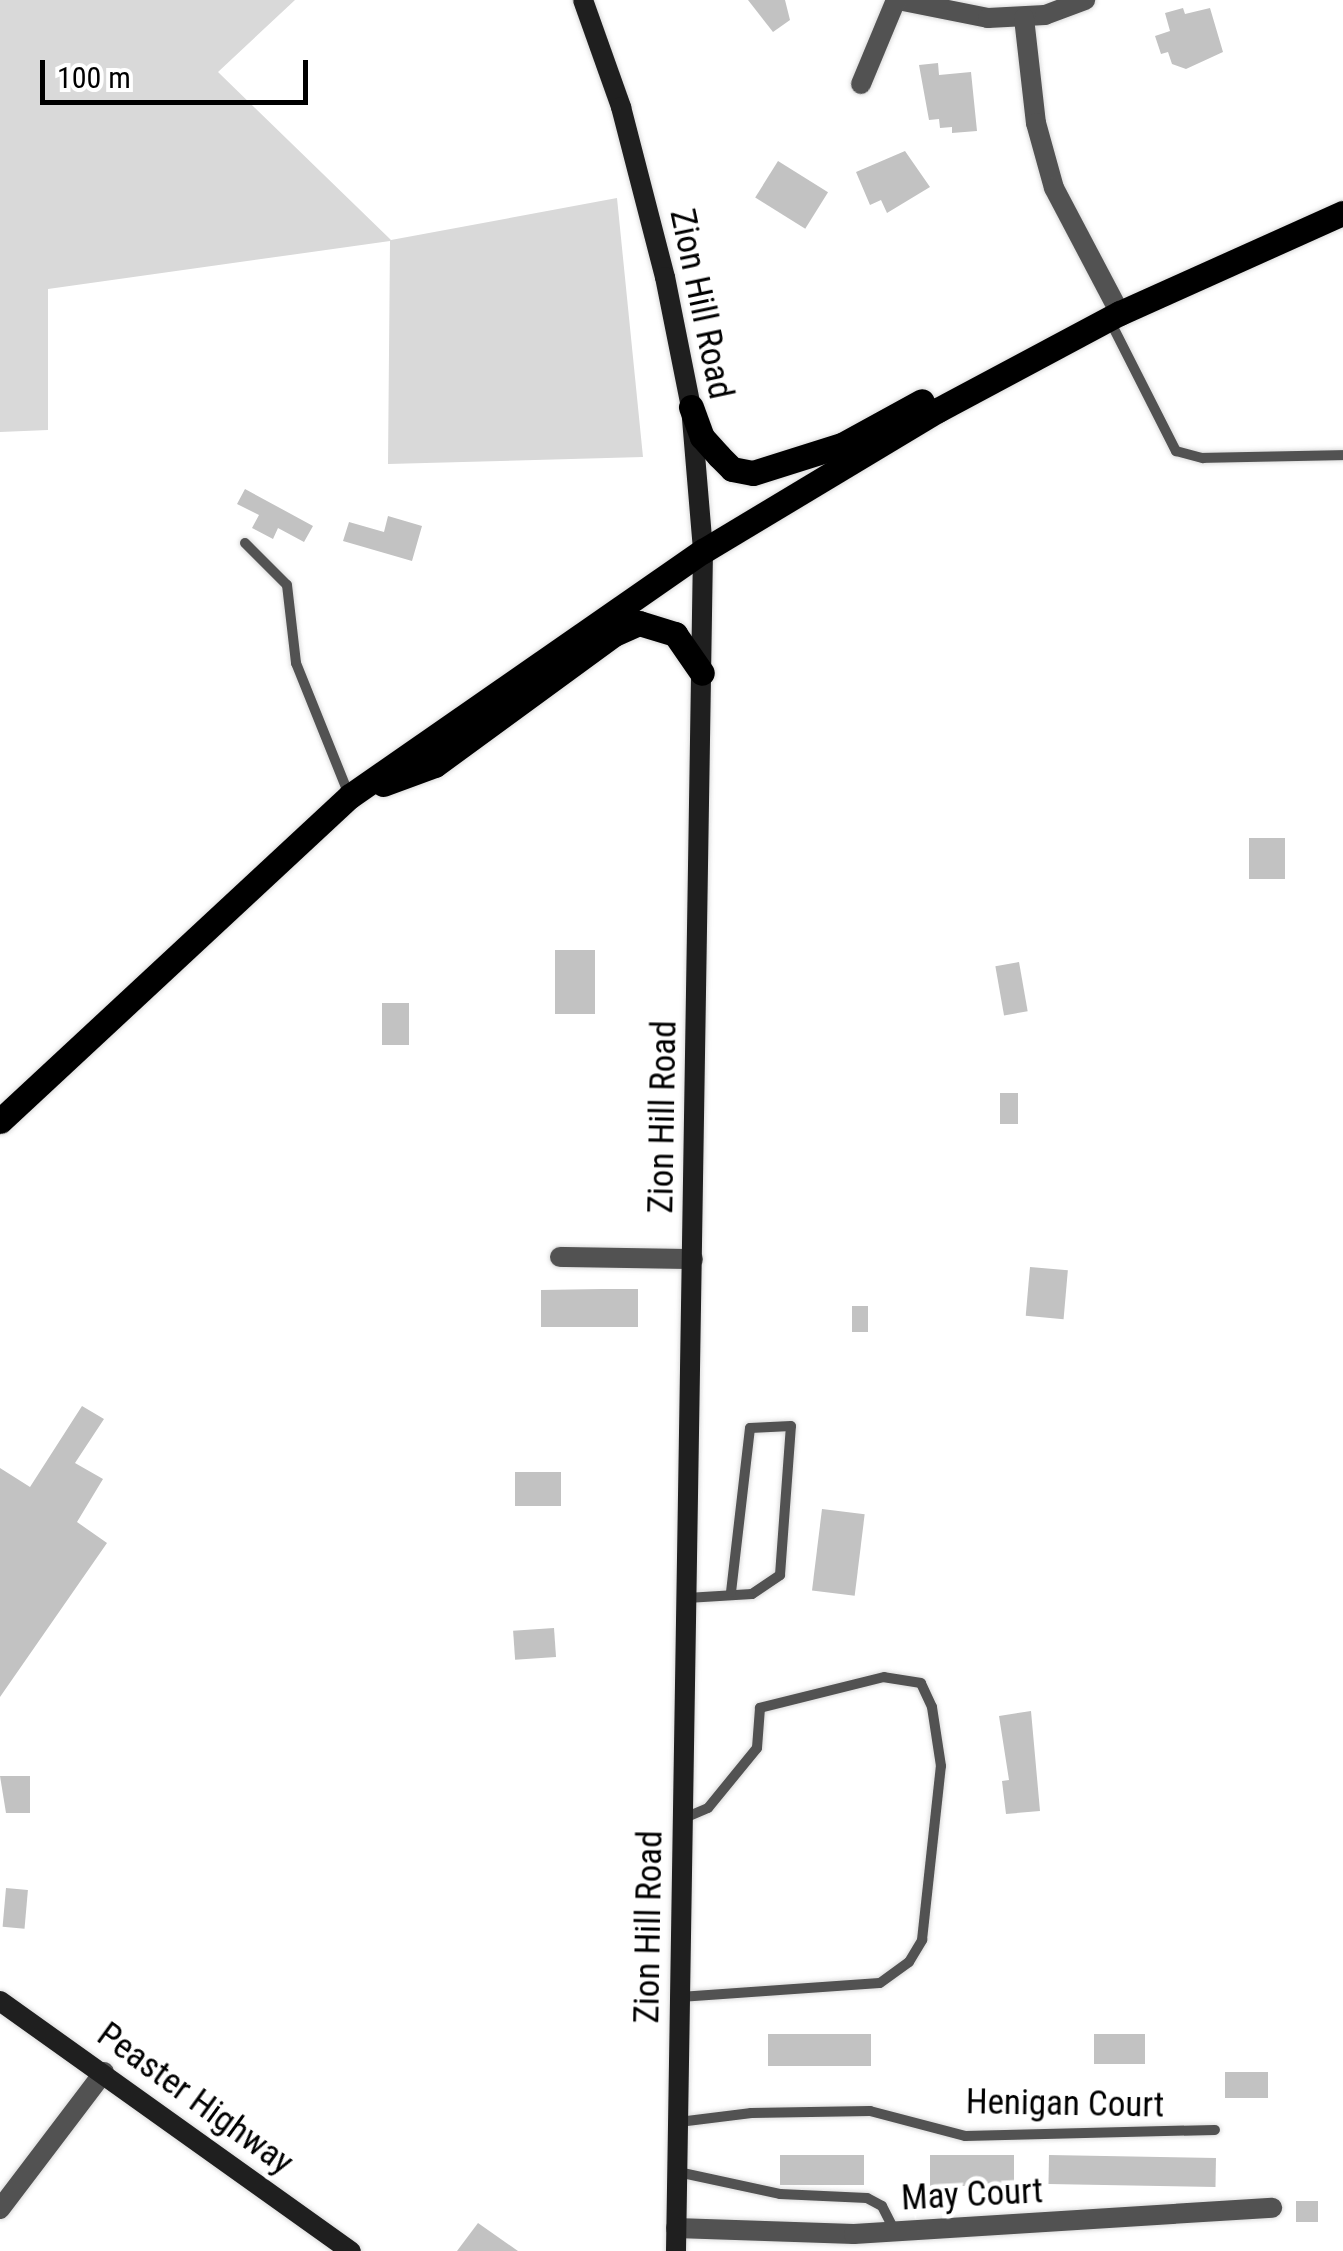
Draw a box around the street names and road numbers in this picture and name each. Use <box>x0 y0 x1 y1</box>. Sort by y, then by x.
street label: Zion Hill Road <box>660 205 742 403</box>
street label: Zion Hill Road <box>640 1020 686 1214</box>
street label: Zion Hill Road <box>626 1830 672 2024</box>
street label: Peaster Highway <box>89 2014 301 2184</box>
street label: Henigan Court <box>965 2081 1165 2127</box>
street label: May Court <box>900 2170 1044 2220</box>

